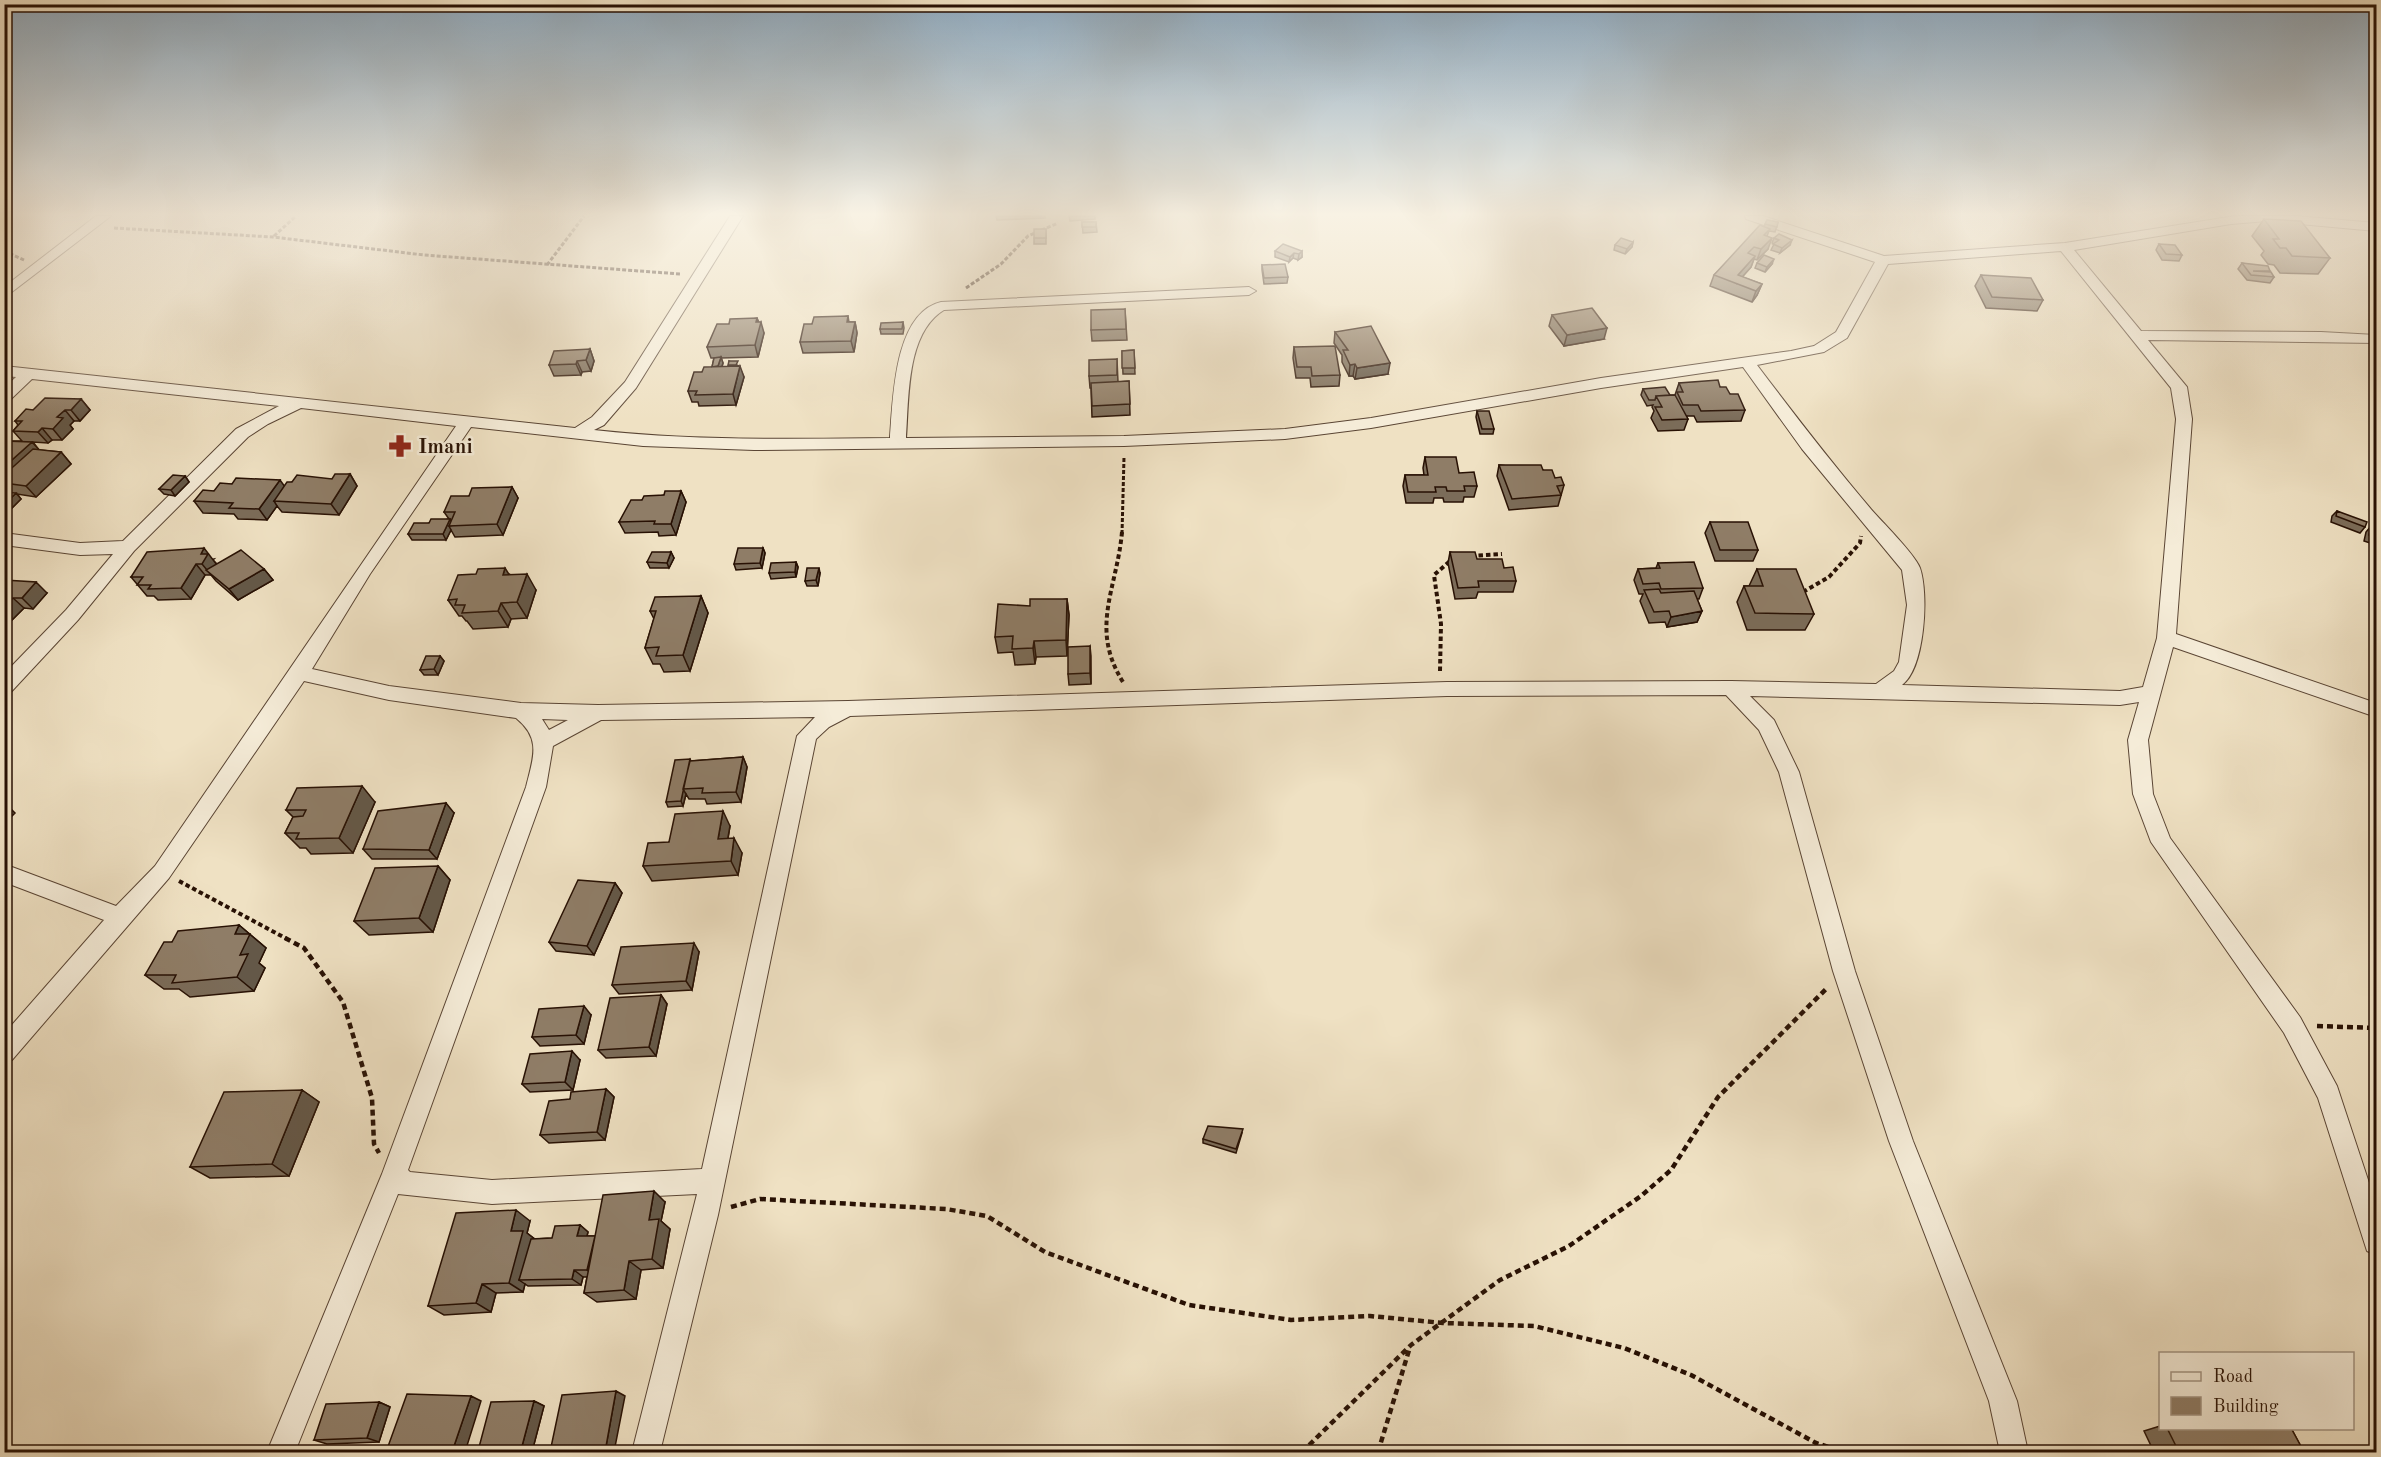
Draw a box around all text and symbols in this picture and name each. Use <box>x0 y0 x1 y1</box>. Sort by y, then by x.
pharmacy icon: Imani <box>387 433 413 459</box>
place label: Imani <box>418 437 473 458</box>
legend <box>2159 1352 2354 1430</box>
text: Road <box>2213 1368 2253 1386</box>
text: Building <box>2213 1398 2279 1416</box>

